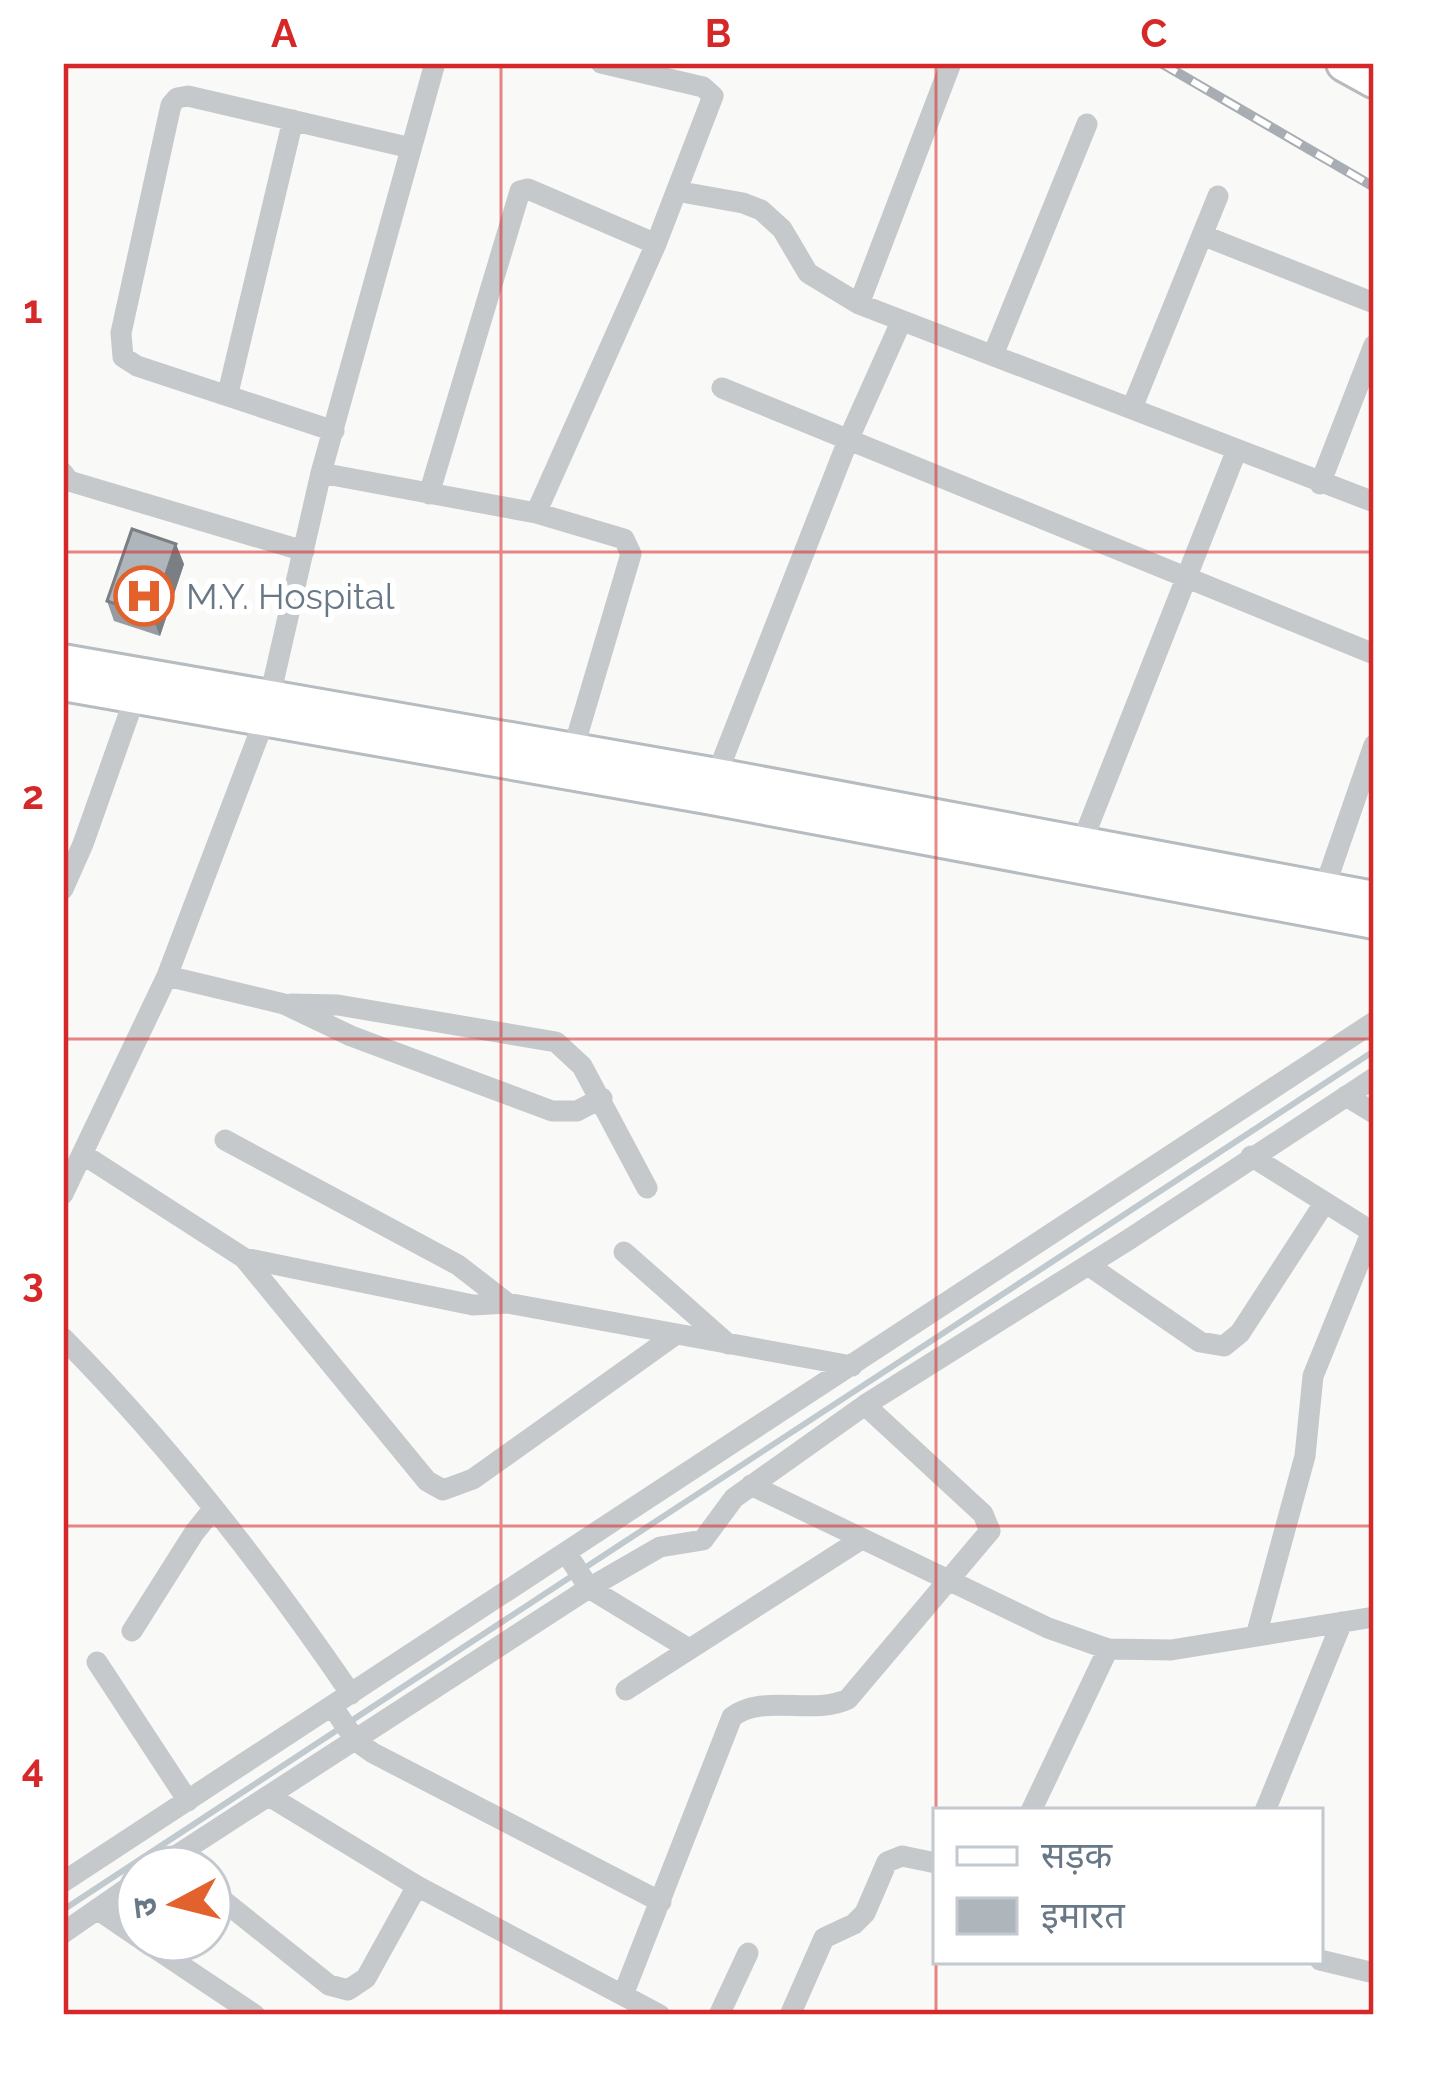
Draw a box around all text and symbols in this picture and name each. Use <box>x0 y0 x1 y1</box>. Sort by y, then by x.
text: A <box>271 10 298 56</box>
text: B <box>705 10 731 56</box>
text: C <box>1141 10 1168 56</box>
text: 1 <box>23 286 43 332</box>
hospital icon: M.Y. Hospital <box>113 565 175 627</box>
place label: M.Y. Hospital <box>186 575 395 617</box>
text: 2 <box>22 772 44 818</box>
text: 3 <box>22 1259 44 1305</box>
text: 4 <box>22 1745 44 1791</box>
legend <box>933 1808 1323 1964</box>
text: सड़क <box>1041 1834 1114 1876</box>
north arrow <box>114 1844 234 1964</box>
text: इमारत <box>1041 1894 1126 1936</box>
text: उ <box>124 1895 165 1920</box>

